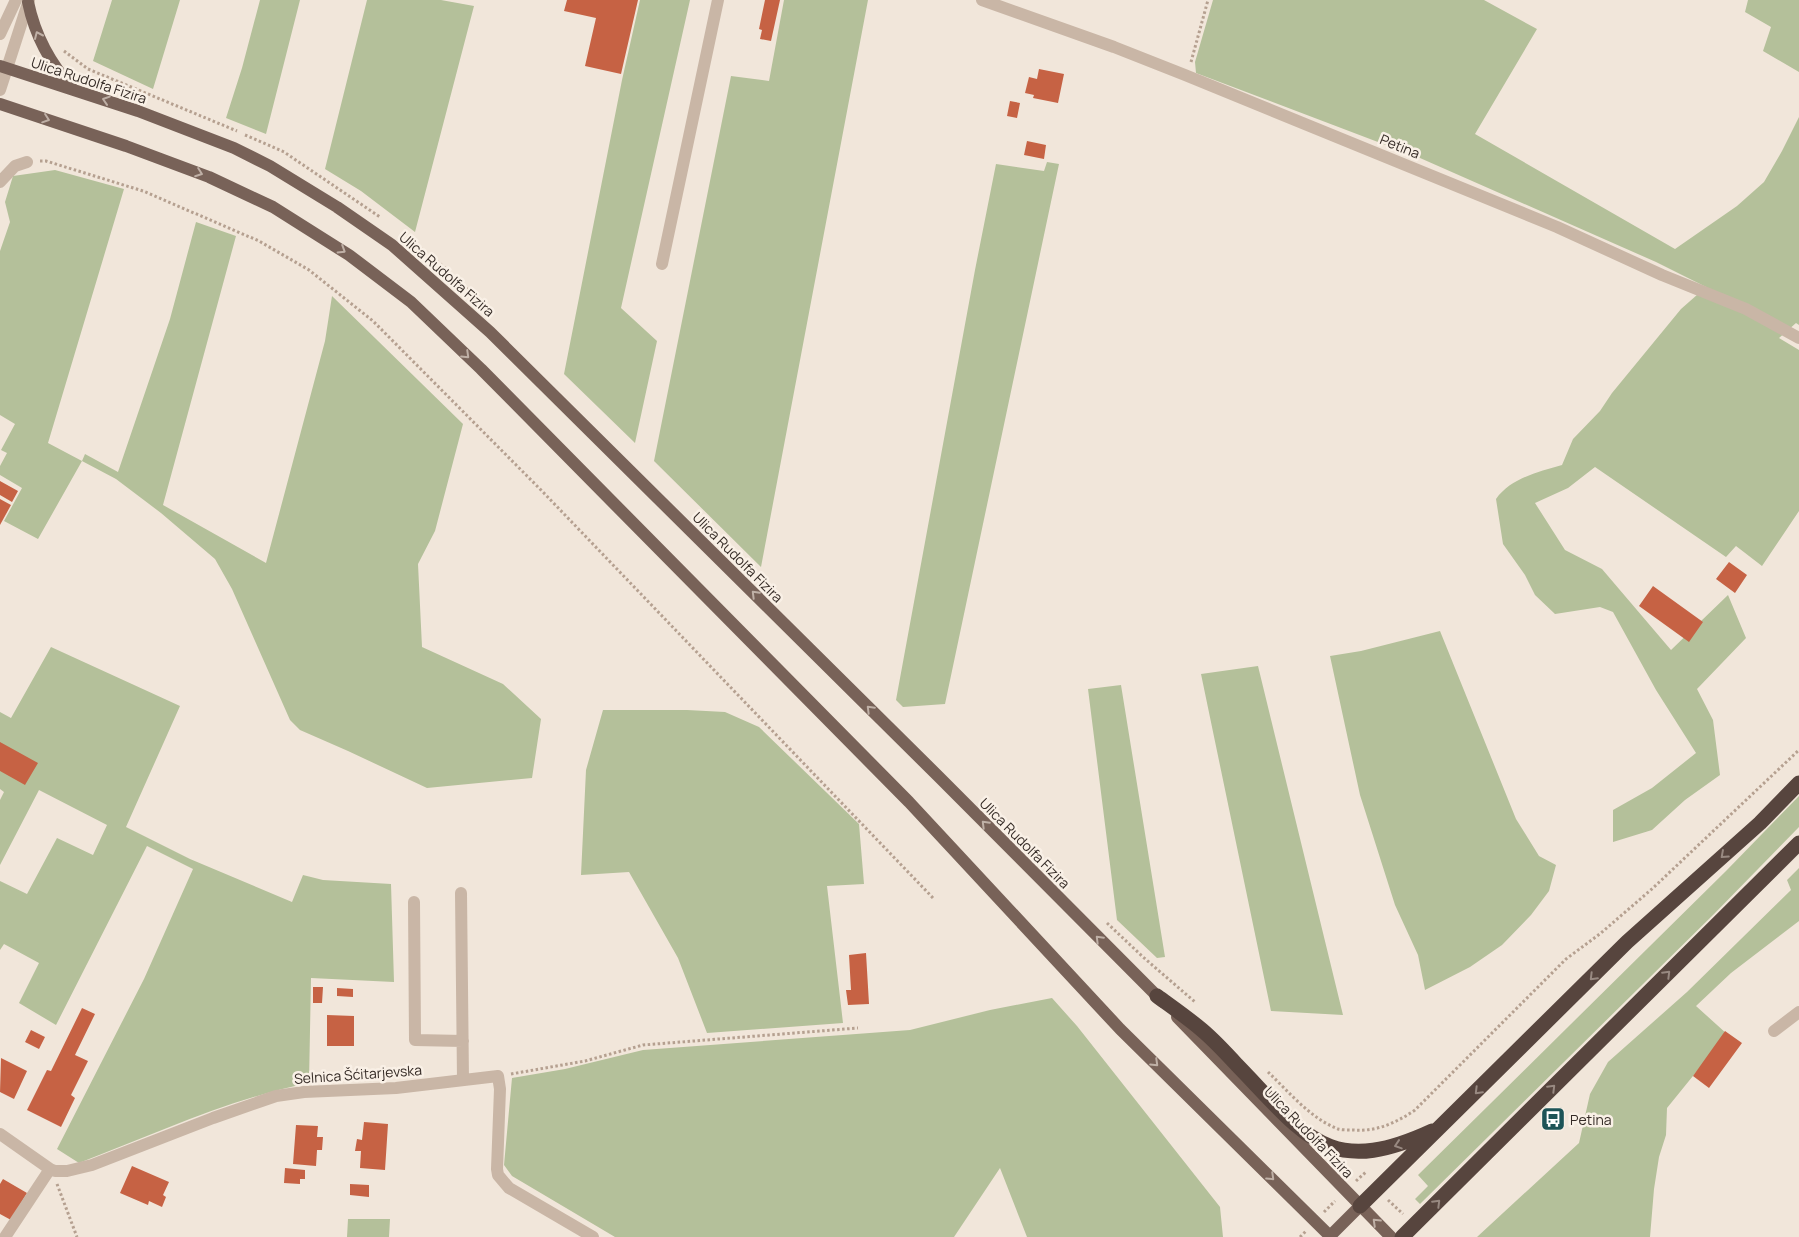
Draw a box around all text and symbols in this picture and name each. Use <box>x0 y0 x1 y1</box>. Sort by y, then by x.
one-way arrow <box>33 31 44 40</box>
street label: Ulica Rudolfa Fizira <box>29 52 149 108</box>
one-way arrow <box>102 96 110 106</box>
one-way arrow <box>42 113 50 123</box>
street label: Petina <box>1377 129 1423 163</box>
one-way arrow <box>195 167 203 177</box>
street label: Ulica Rudolfa Fizira <box>395 227 499 321</box>
one-way arrow <box>337 244 346 254</box>
one-way arrow <box>460 349 469 358</box>
street label: Ulica Rudolfa Fizira <box>689 508 787 606</box>
one-way arrow <box>752 591 761 600</box>
one-way arrow <box>867 706 876 715</box>
street label: Ulica Rudolfa Fizira <box>976 794 1074 892</box>
one-way arrow <box>982 820 991 829</box>
one-way arrow <box>1720 850 1729 859</box>
one-way arrow <box>1096 936 1105 945</box>
one-way arrow <box>1662 970 1671 979</box>
one-way arrow <box>1590 971 1599 980</box>
one-way arrow <box>1149 1058 1158 1067</box>
street label: Selnica Šćitarjevska <box>293 1060 423 1088</box>
street label: Ulica Rudolfa Fizira <box>1260 1082 1358 1182</box>
one-way arrow <box>1474 1085 1483 1094</box>
one-way arrow <box>1546 1085 1555 1094</box>
bus stop icon: Petina <box>1540 1106 1566 1132</box>
place label: Petina <box>1570 1110 1612 1129</box>
one-way arrow <box>1394 1139 1403 1149</box>
one-way arrow <box>1265 1171 1274 1180</box>
one-way arrow <box>1431 1200 1440 1209</box>
one-way arrow <box>1372 1219 1381 1228</box>

